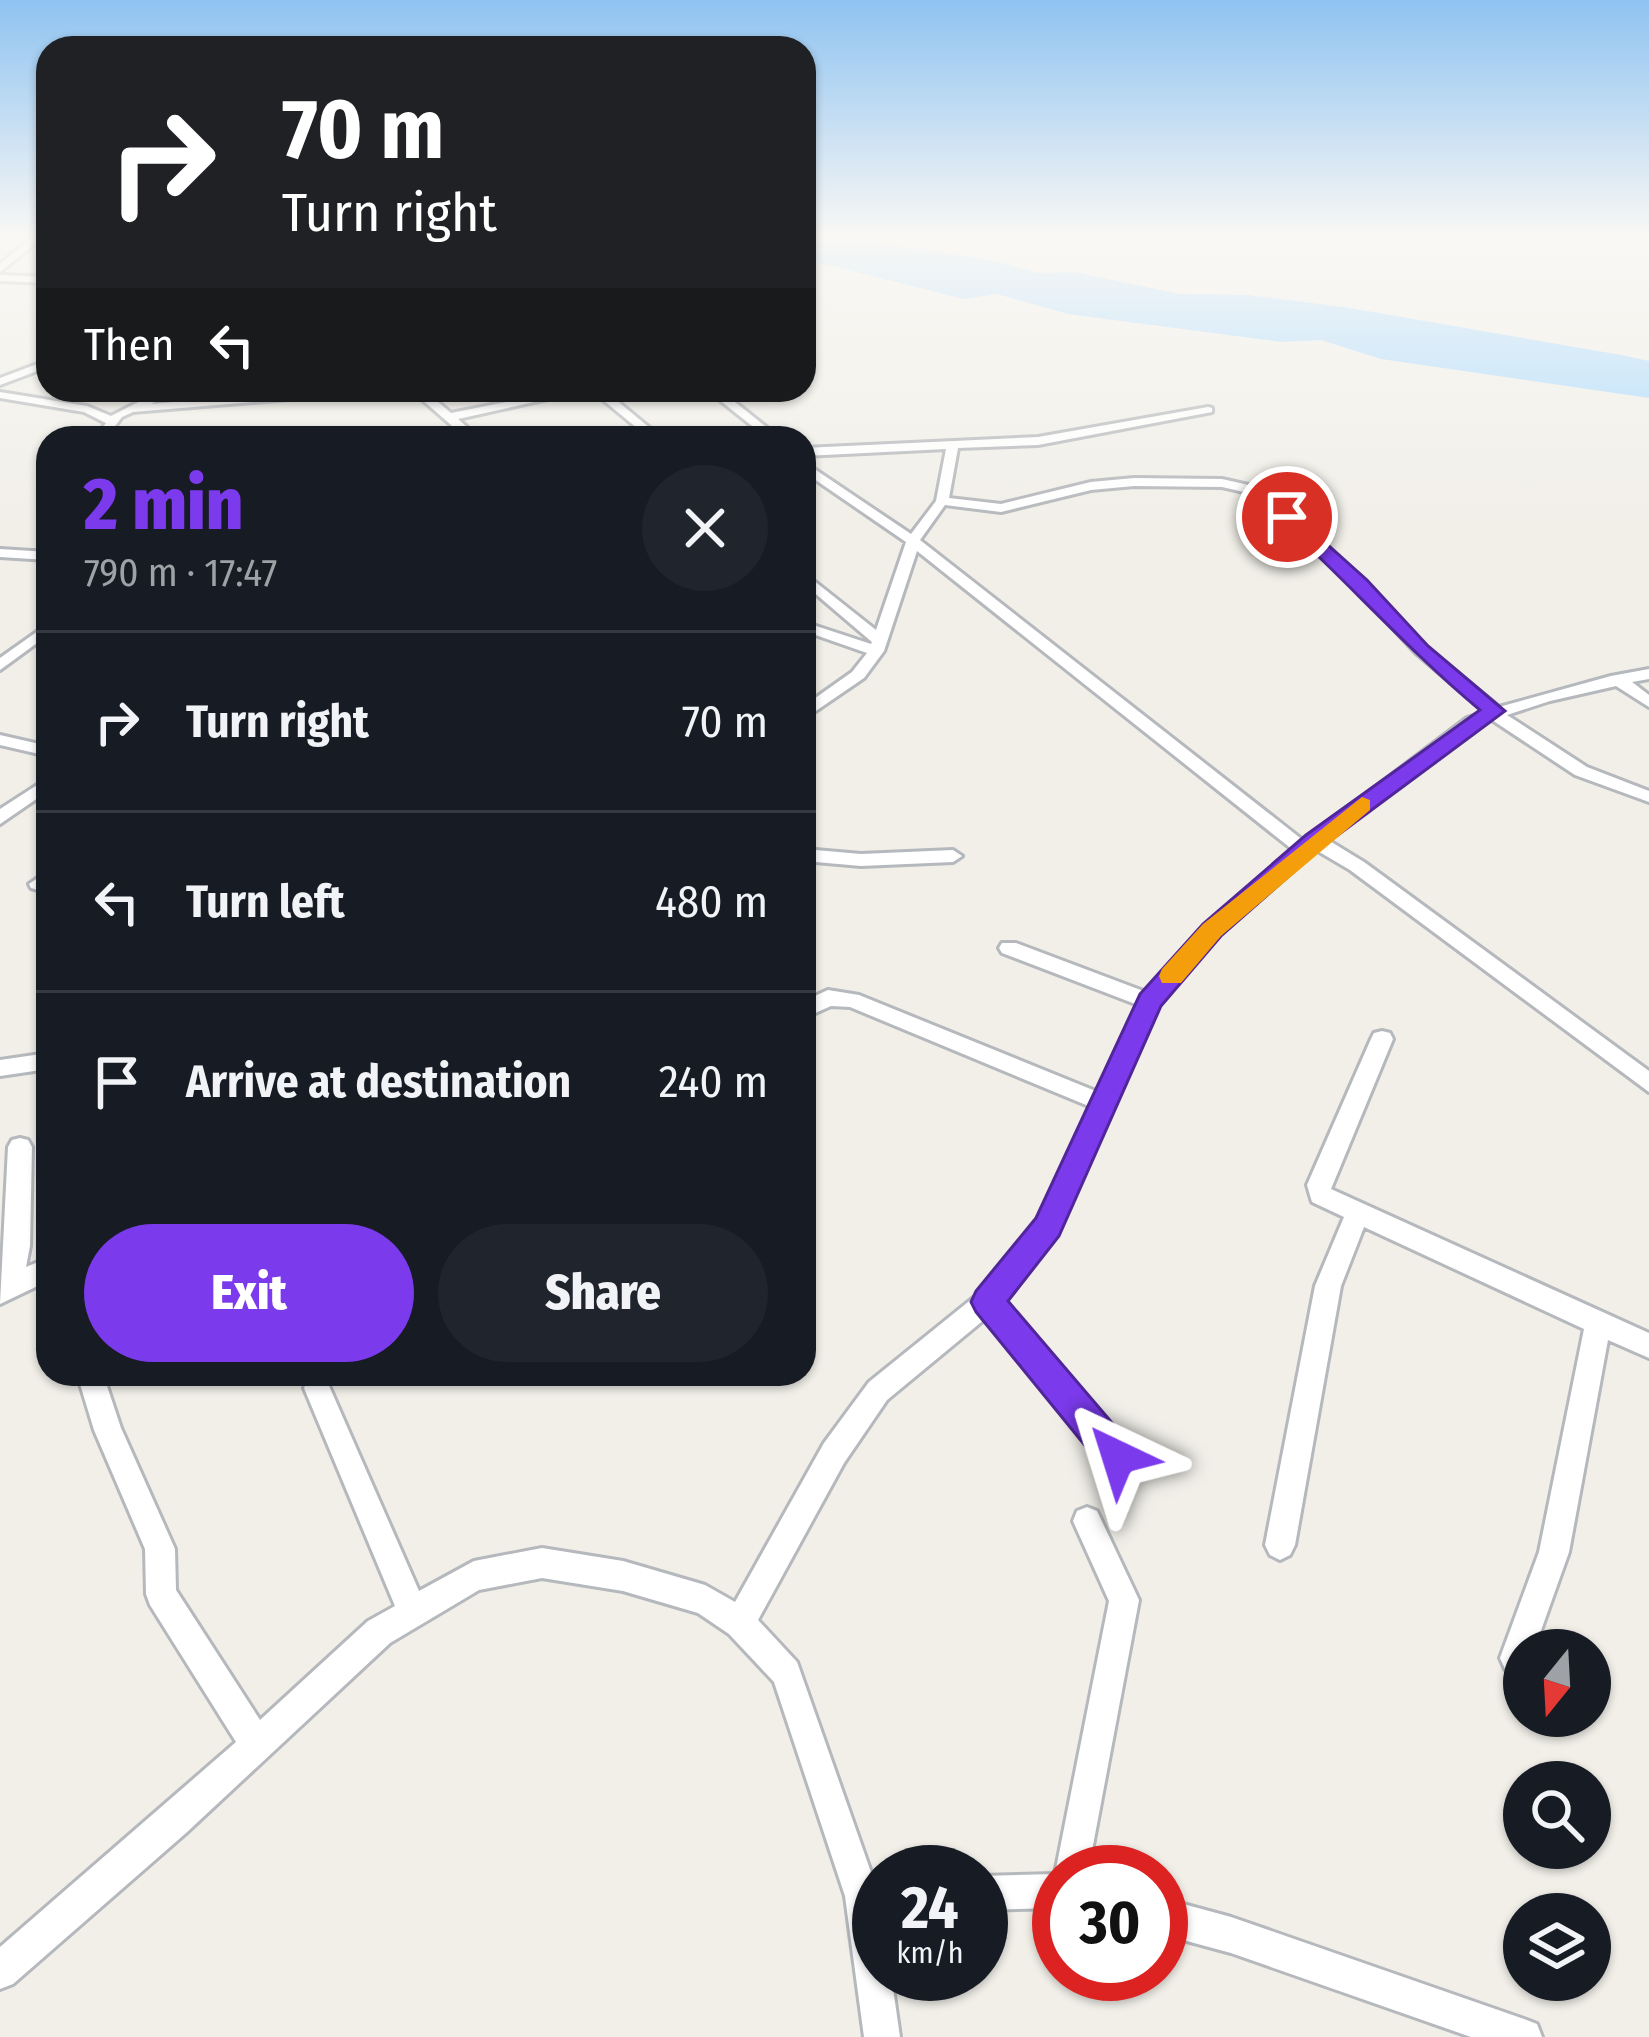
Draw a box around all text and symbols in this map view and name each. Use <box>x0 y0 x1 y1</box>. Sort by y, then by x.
text: 70 m <box>282 79 444 180</box>
icon: right <box>84 84 240 240</box>
text: Turn right <box>282 181 497 245</box>
icon: left <box>199 312 265 378</box>
text: Then <box>84 318 175 372</box>
text: 2 min <box>84 462 243 548</box>
button: close <box>642 465 768 591</box>
pin <box>1236 466 1338 568</box>
icon: arrive <box>1254 484 1320 550</box>
text: 790 m · 17:47 <box>84 550 277 596</box>
icon: right <box>84 689 150 755</box>
text: Turn right <box>186 695 369 749</box>
text: 70 m <box>682 695 768 749</box>
icon: left <box>84 869 150 935</box>
text: Turn left <box>186 875 345 929</box>
text: 480 m <box>655 875 768 929</box>
icon: arrive <box>84 1049 150 1115</box>
text: Arrive at destination <box>186 1055 571 1109</box>
text: 240 m <box>659 1055 768 1109</box>
button: Exit <box>84 1224 414 1362</box>
button: Share <box>438 1224 768 1362</box>
position arrow <box>1055 1394 1181 1520</box>
north arrow <box>1503 1629 1611 1737</box>
map controls <box>1503 1629 1611 2001</box>
button: search <box>1503 1761 1611 1869</box>
speed limit sign: 30 <box>1032 1845 1188 2001</box>
text: 24 <box>901 1872 959 1944</box>
button: layers <box>1503 1893 1611 2001</box>
text: km/h <box>897 1935 963 1971</box>

